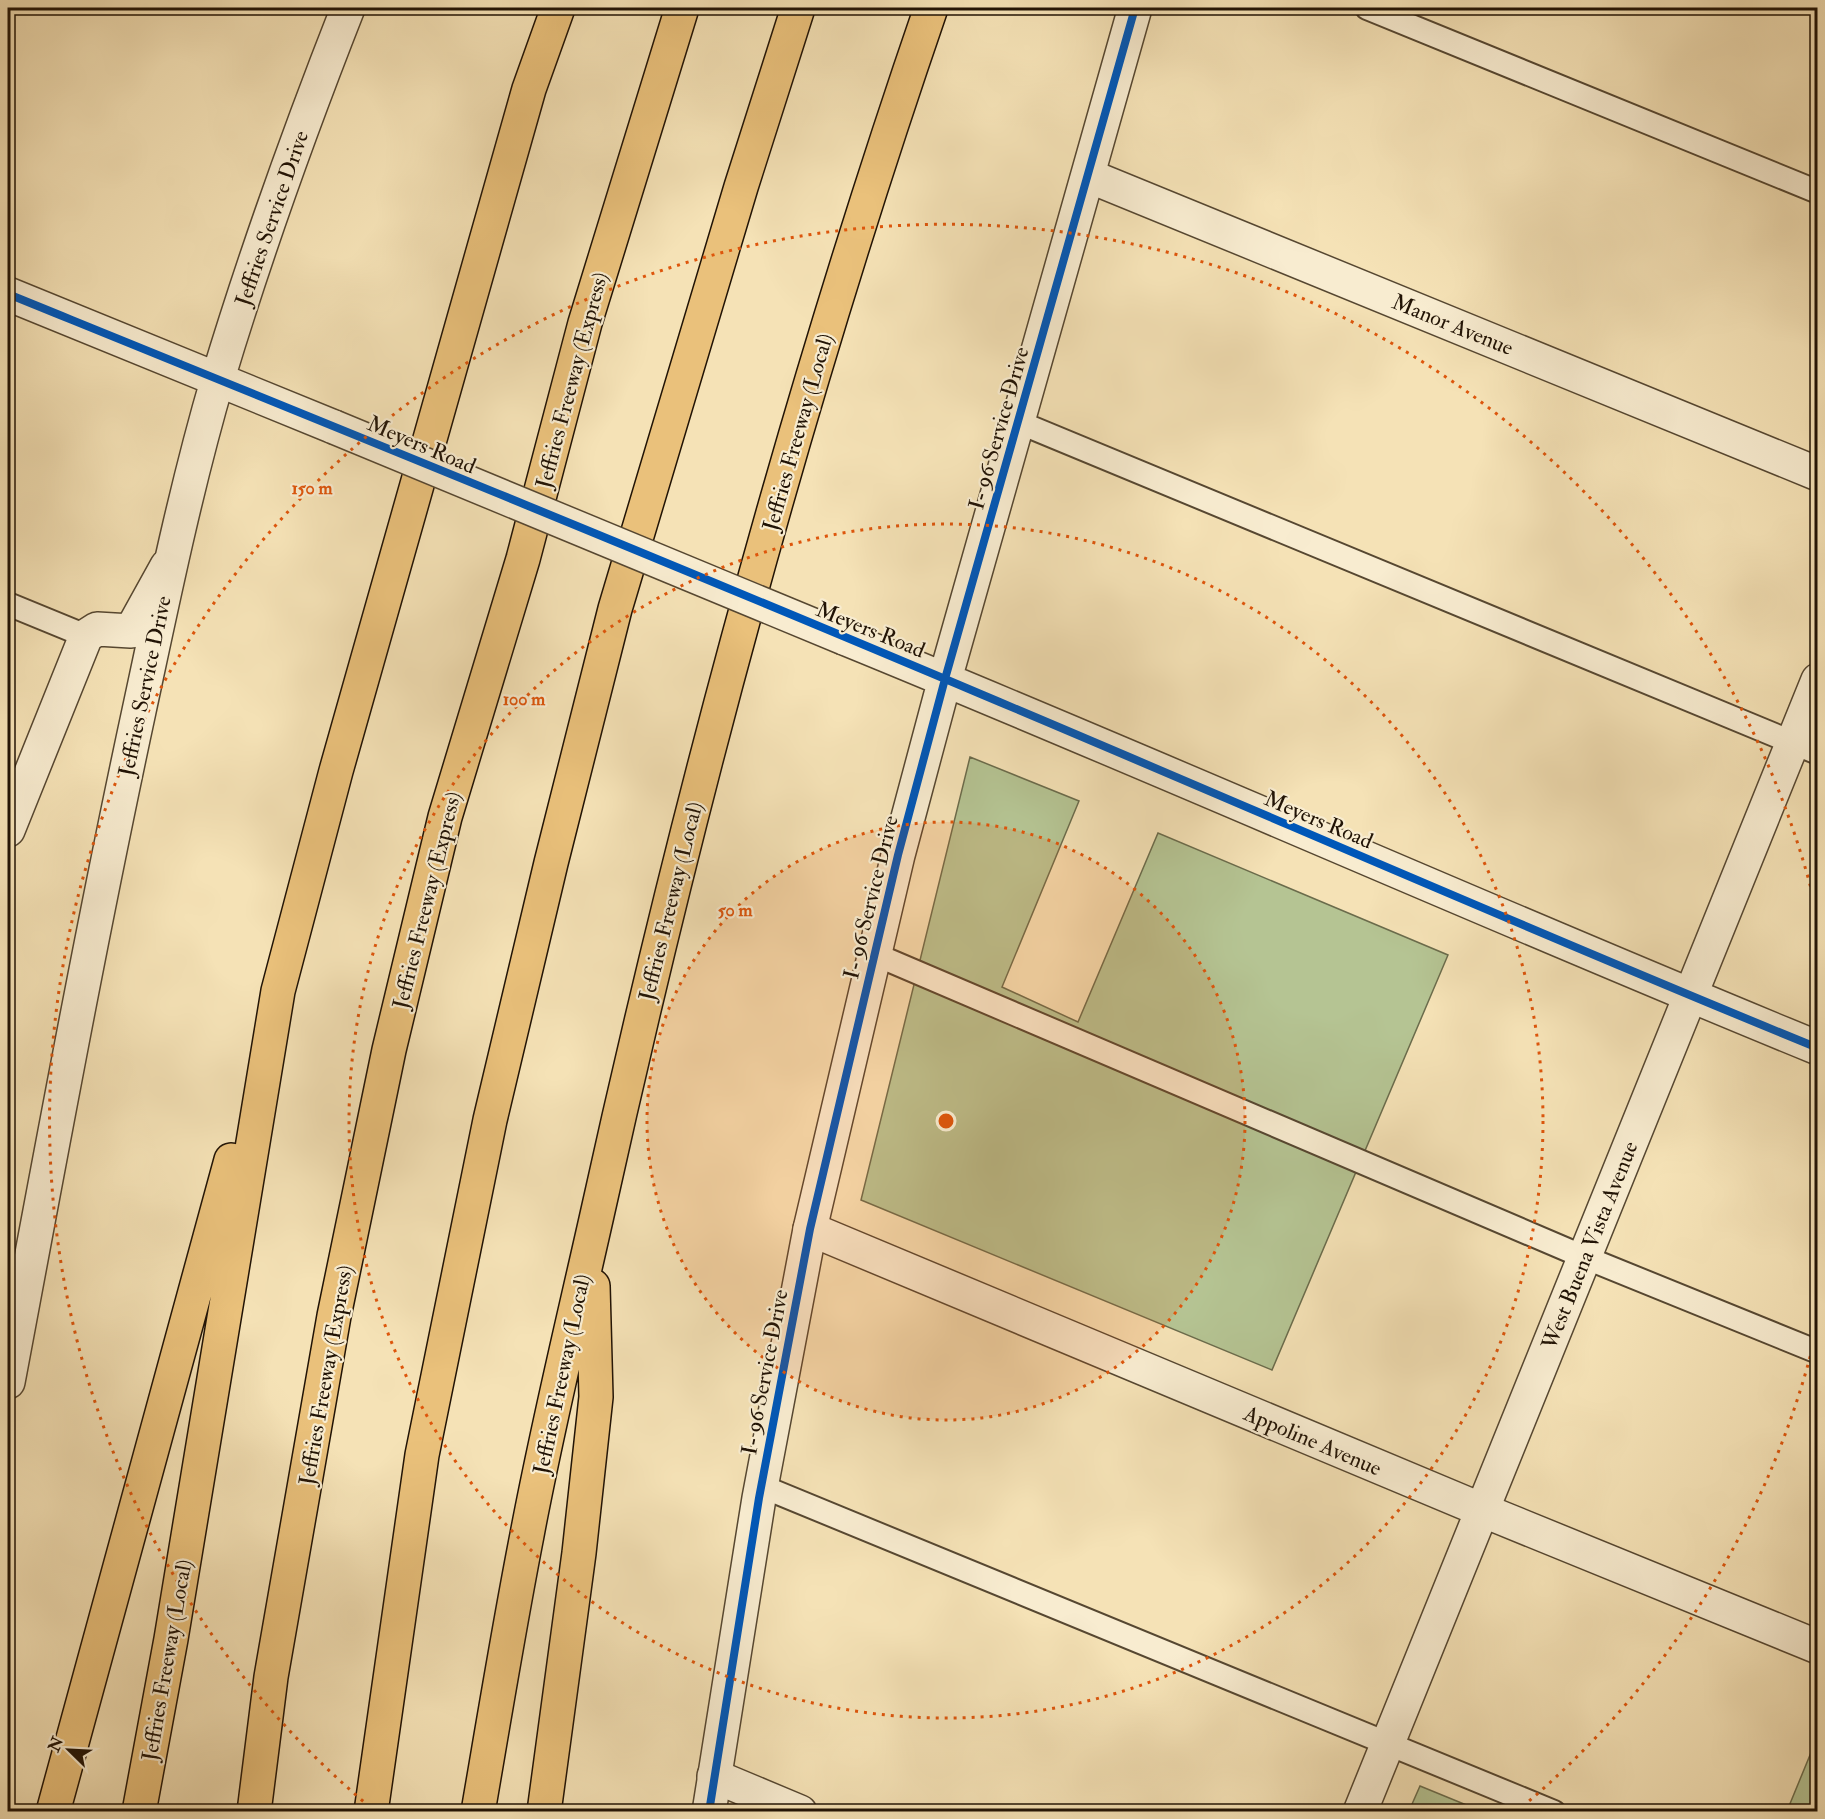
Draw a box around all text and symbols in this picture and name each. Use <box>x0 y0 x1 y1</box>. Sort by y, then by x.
street label: Jeffries Service Drive <box>228 127 315 311</box>
street label: Jeffries Freeway (Express) <box>529 269 615 493</box>
street label: Manor Avenue <box>1388 288 1517 362</box>
street label: Jeffries Freeway (Local) <box>756 330 840 535</box>
street label: I- 96 Service Drive <box>962 344 1036 513</box>
street label: Meyers Road <box>363 410 480 480</box>
text: 150 m <box>291 477 334 500</box>
street label: Jeffries Service Drive <box>112 593 178 780</box>
street label: Meyers Road <box>812 595 929 665</box>
text: 100 m <box>503 688 546 711</box>
street label: Meyers Road <box>1260 785 1377 855</box>
street label: Jeffries Freeway (Express) <box>386 789 469 1013</box>
street label: Jeffries Freeway (Local) <box>632 799 709 1005</box>
street label: I- 96 Service Drive <box>837 812 905 982</box>
text: 50 m <box>718 899 753 922</box>
centre of rings <box>936 1111 956 1131</box>
street label: West Buena Vista Avenue <box>1535 1137 1645 1355</box>
street label: Jeffries Freeway (Express) <box>293 1263 360 1489</box>
street label: Jeffries Freeway (Local) <box>527 1271 597 1478</box>
street label: I- 96 Service Drive <box>735 1287 795 1457</box>
street label: Appoline Avenue <box>1238 1399 1386 1483</box>
street label: Jeffries Freeway (Local) <box>135 1557 198 1764</box>
north arrow <box>39 1720 99 1780</box>
text: N <box>44 1733 69 1756</box>

